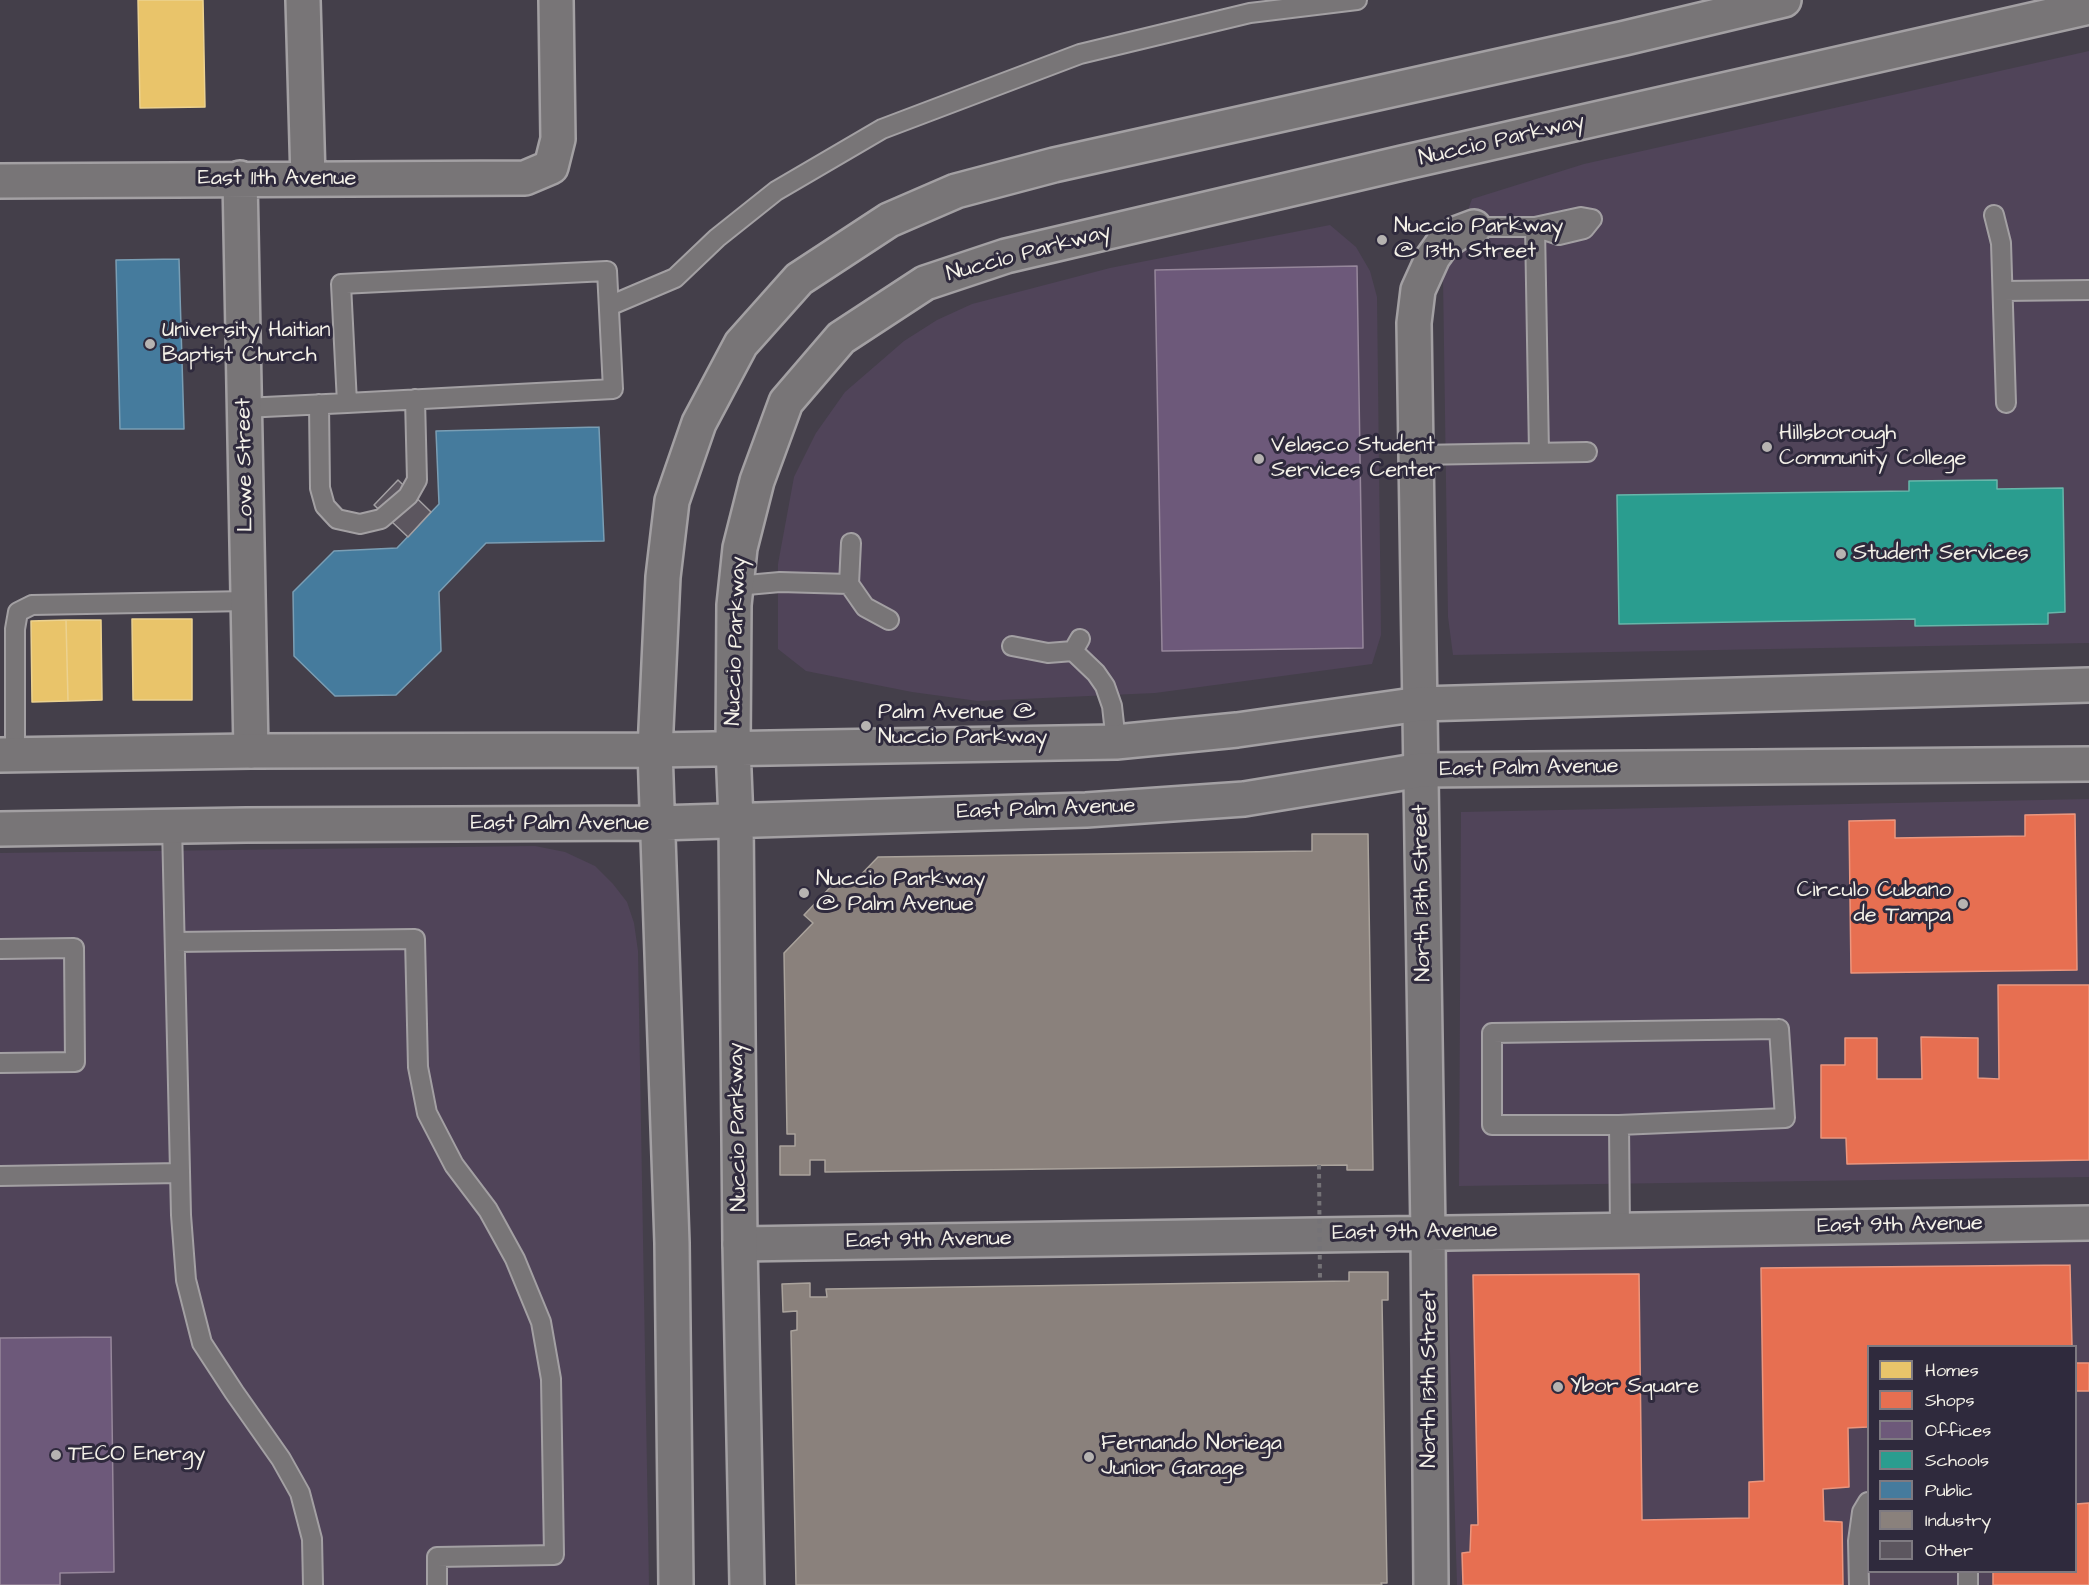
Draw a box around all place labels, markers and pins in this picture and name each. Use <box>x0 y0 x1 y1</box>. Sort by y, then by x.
place label: Nuccio Parkway @ 13th Street <box>1394 214 1563 266</box>
marker: Nuccio Parkway @ 13th Street <box>1375 233 1389 247</box>
place label: University Haitian Baptist Church <box>162 318 331 370</box>
marker: University Haitian Baptist Church <box>143 337 157 351</box>
place label: Hillsborough Community College <box>1779 421 1966 472</box>
place label: Velasco Student Services Center <box>1271 433 1441 484</box>
marker: Hillsborough Community College <box>1760 440 1774 454</box>
marker: Velasco Student Services Center <box>1252 452 1266 466</box>
place label: Student Services <box>1853 541 2029 567</box>
marker: Student Services <box>1834 547 1848 561</box>
place label: Palm Avenue @ Nuccio Parkway <box>878 700 1047 752</box>
marker: Palm Avenue @ Nuccio Parkway <box>859 719 873 733</box>
place label: Nuccio Parkway @ Palm Avenue <box>816 867 985 918</box>
place label: Circulo Cubano de Tampa <box>1797 878 1951 930</box>
marker: Nuccio Parkway @ Palm Avenue <box>797 886 811 900</box>
marker: Circulo Cubano de Tampa <box>1956 897 1970 911</box>
place label: Ybor Square <box>1570 1374 1699 1400</box>
marker: Ybor Square <box>1551 1380 1565 1394</box>
place label: Fernando Noriega Junior Garage <box>1101 1431 1282 1482</box>
place label: TECO Energy <box>68 1442 205 1468</box>
marker: TECO Energy <box>49 1448 63 1462</box>
marker: Fernando Noriega Junior Garage <box>1082 1450 1096 1464</box>

